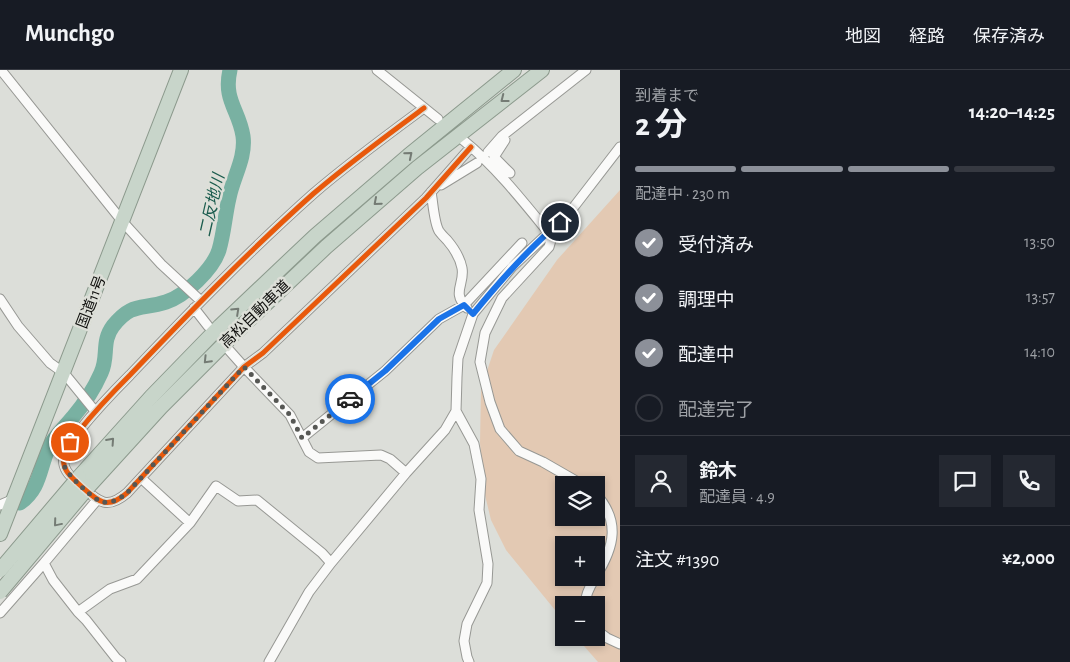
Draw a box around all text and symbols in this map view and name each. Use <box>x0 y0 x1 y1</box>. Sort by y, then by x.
text: Munchgo <box>25 22 115 46</box>
text: 地図 <box>845 28 881 46</box>
text: 経路 <box>909 28 945 46</box>
text: 保存済み <box>973 28 1045 46</box>
text: 到着まで <box>635 88 699 104</box>
one-way arrow <box>500 94 509 103</box>
text: 14:20–14:25 <box>969 103 1055 122</box>
text: 2 分 <box>635 109 687 141</box>
one-way arrow <box>403 152 412 161</box>
water label: 二反地川 <box>196 170 227 238</box>
text: 配達中 · 230 m <box>635 186 730 202</box>
one-way arrow <box>374 196 383 205</box>
pin <box>539 201 581 243</box>
icon: home <box>546 208 574 236</box>
icon: check <box>635 229 663 257</box>
text: 13:50 <box>1024 234 1055 250</box>
text: 受付済み <box>678 236 754 255</box>
street label: 国道11号 <box>74 273 108 331</box>
street label: 高松自動車道 <box>217 277 293 351</box>
icon: check <box>635 284 663 312</box>
text: 13:57 <box>1026 289 1055 305</box>
text: 調理中 <box>678 291 735 310</box>
one-way arrow <box>231 308 240 317</box>
icon: check <box>635 339 663 367</box>
text: 14:10 <box>1024 344 1055 360</box>
text: 配達中 <box>678 346 735 365</box>
one-way arrow <box>204 354 213 363</box>
courier <box>325 374 375 424</box>
icon: car <box>336 385 364 413</box>
text: 配達完了 <box>678 401 754 420</box>
pin <box>49 421 91 463</box>
icon: bag <box>56 428 84 456</box>
one-way arrow <box>105 437 114 446</box>
button: person <box>635 455 687 507</box>
button: chat <box>939 455 991 507</box>
button: phone <box>1003 455 1055 507</box>
text: 鈴木 <box>699 462 737 481</box>
map controls <box>555 476 605 646</box>
button: layers <box>555 476 605 526</box>
text: 配達員 · 4.9 <box>699 489 775 505</box>
one-way arrow <box>54 518 63 527</box>
button: + <box>555 536 605 586</box>
text: ¥2,000 <box>1002 549 1055 568</box>
text: 注文 #1390 <box>635 551 719 570</box>
button: − <box>555 596 605 646</box>

